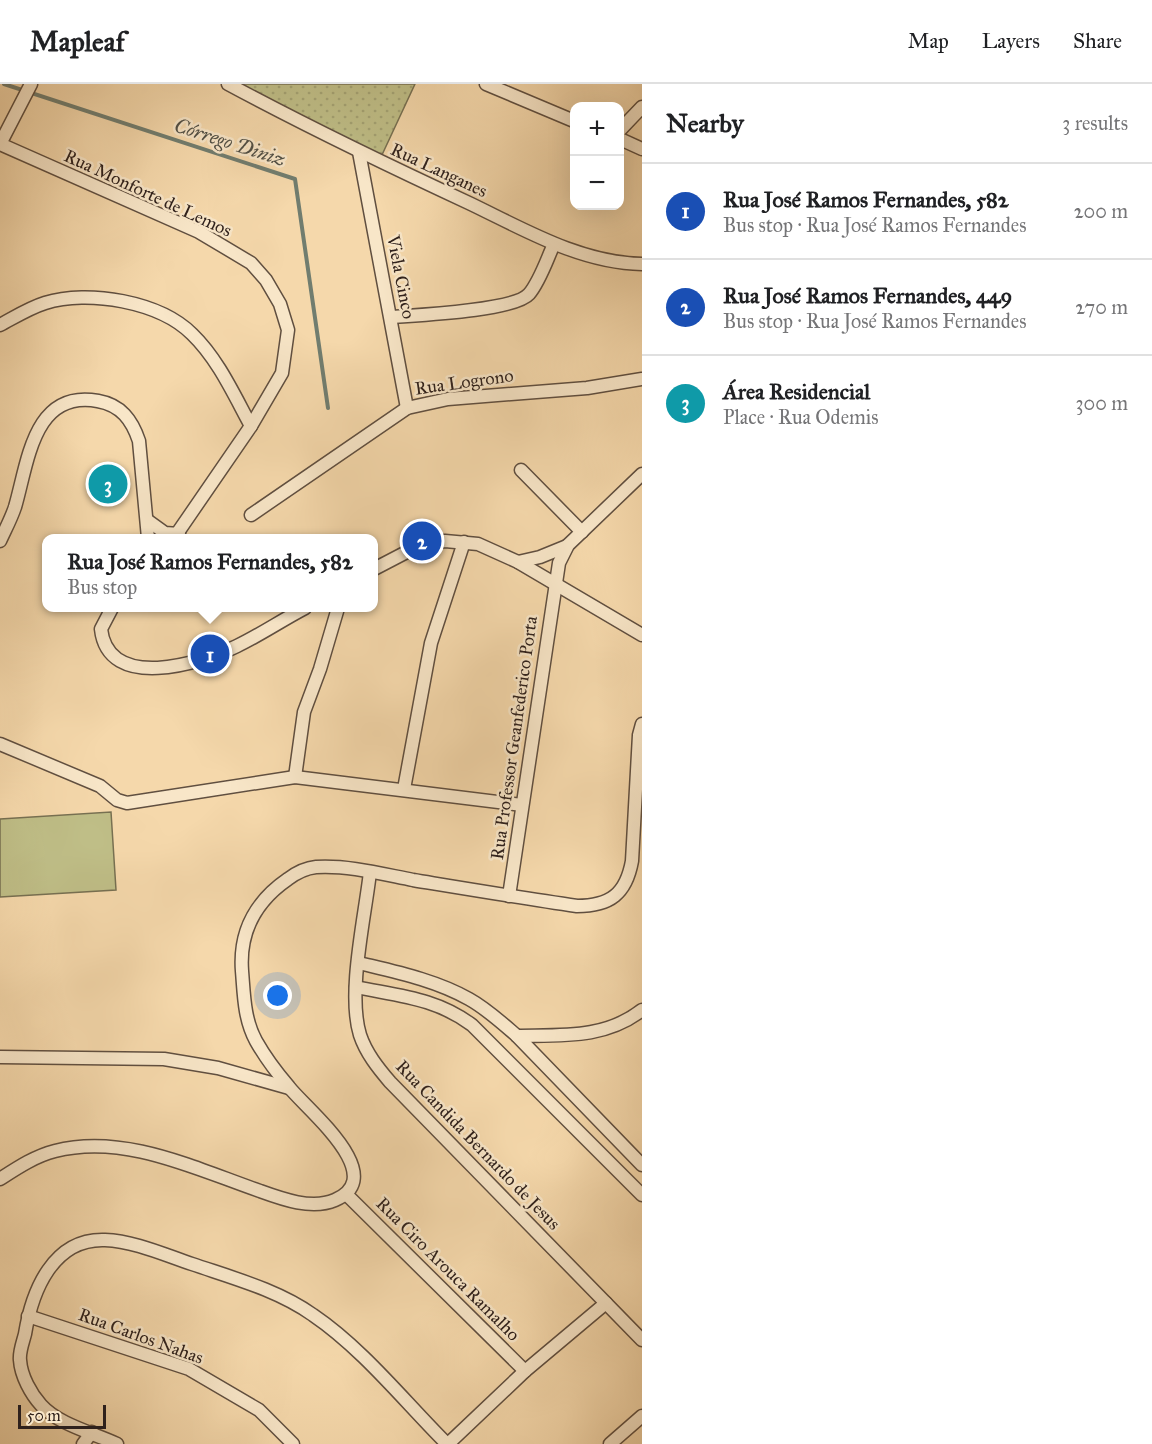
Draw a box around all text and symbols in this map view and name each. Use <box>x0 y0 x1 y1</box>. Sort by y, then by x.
text: Mapleaf <box>30 24 125 59</box>
text: Map <box>908 28 949 54</box>
text: Layers <box>982 28 1040 54</box>
text: Share <box>1073 28 1122 54</box>
map controls <box>570 102 624 210</box>
button: + <box>570 102 624 156</box>
text: Nearby <box>666 107 744 139</box>
text: 3 results <box>1062 111 1128 135</box>
water label: Córrego Diniz <box>171 113 289 171</box>
street label: Rua Langanes <box>387 138 491 203</box>
street label: Rua Monforte de Lemos <box>61 144 235 242</box>
button: − <box>570 156 624 210</box>
text: Rua José Ramos Fernandes, 582 <box>723 186 1009 213</box>
text: 1 <box>682 199 689 223</box>
text: 200 m <box>1074 199 1128 223</box>
text: Bus stop · Rua José Ramos Fernandes <box>723 213 1027 237</box>
street label: Viela Cinco <box>382 232 420 321</box>
text: Rua José Ramos Fernandes, 449 <box>723 282 1012 309</box>
text: 2 <box>681 295 690 319</box>
text: 270 m <box>1075 295 1128 319</box>
text: Bus stop · Rua José Ramos Fernandes <box>723 309 1027 333</box>
street label: Rua Logrono <box>413 364 515 401</box>
text: Área Residencial <box>723 378 870 405</box>
text: 3 <box>682 391 690 415</box>
text: 300 m <box>1076 391 1128 415</box>
text: Place · Rua Odemis <box>723 405 879 429</box>
pin: 3 <box>88 462 128 506</box>
pin: 2 <box>402 518 442 564</box>
popup <box>42 534 378 612</box>
text: Rua José Ramos Fernandes, 582 <box>67 548 353 575</box>
text: Bus stop <box>67 575 137 599</box>
street label: Rua Professor Geanfederico Porta <box>486 614 542 861</box>
pin: 1 <box>190 632 230 676</box>
your location <box>263 981 292 1010</box>
street label: Rua Candida Bernardo de Jesus <box>390 1056 565 1235</box>
street label: Rua Ciro Arouca Ramalho <box>372 1193 524 1345</box>
street label: Rua Carlos Nahas <box>76 1303 206 1369</box>
scale bar <box>18 1402 106 1430</box>
text: 50 m <box>27 1406 61 1425</box>

